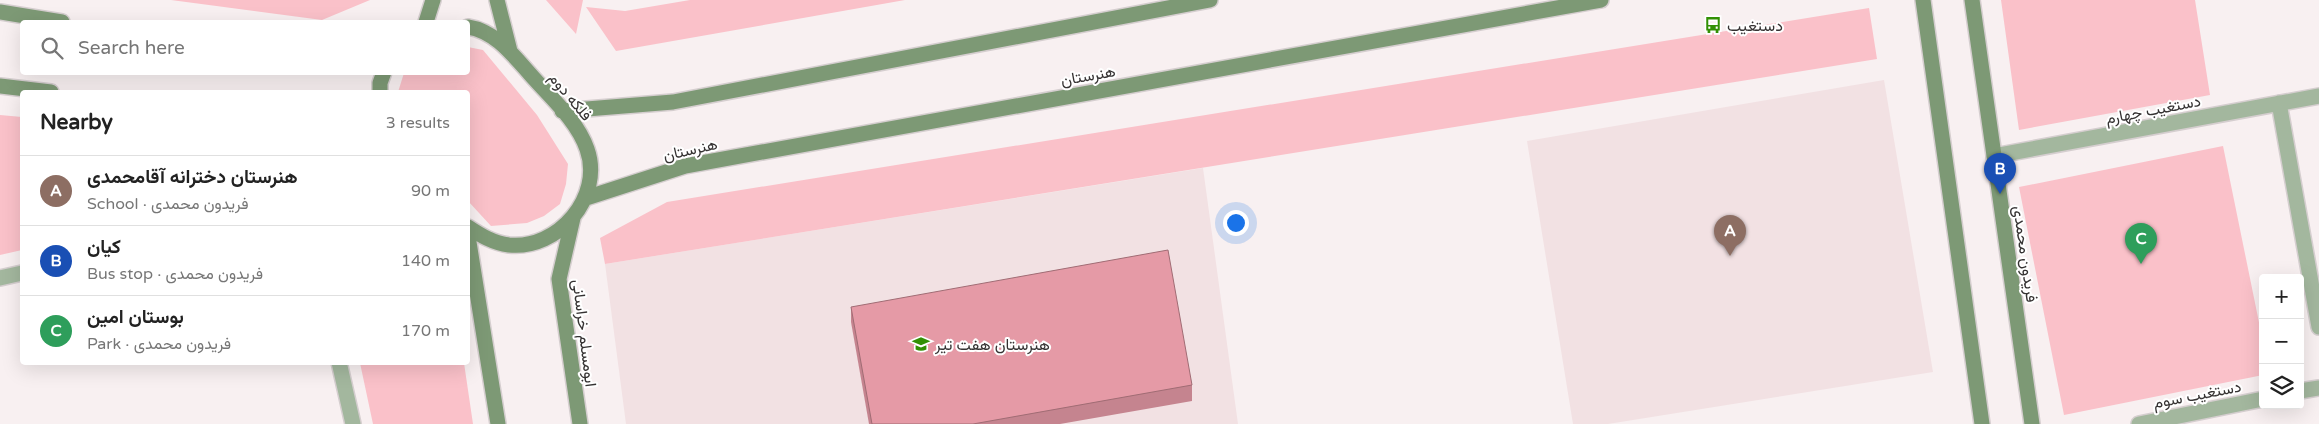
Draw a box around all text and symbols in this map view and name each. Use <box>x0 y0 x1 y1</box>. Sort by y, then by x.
bus stop icon: دستغیب <box>1703 15 1723 35</box>
place label: دستغیب <box>1727 16 1783 36</box>
search box <box>20 20 470 75</box>
icon: search <box>38 34 66 62</box>
text: Search here <box>78 37 185 59</box>
street label: هنرستان <box>1059 61 1117 91</box>
street label: فلکه دوم <box>544 68 596 125</box>
street label: دستغیب چهارم <box>2104 91 2203 130</box>
text: Nearby <box>40 110 113 135</box>
text: 3 results <box>386 113 450 133</box>
street label: هنرستان <box>661 134 719 166</box>
pin: B <box>1984 153 2016 194</box>
text: هنرستان دخترانه آقامحمدی <box>87 166 298 188</box>
text: A <box>50 181 62 201</box>
text: 90 m <box>411 181 450 201</box>
text: School · فریدون محمدی <box>87 194 249 214</box>
street label: فریدون محمدی <box>2008 204 2042 304</box>
your location <box>1223 210 1249 236</box>
pin: A <box>1714 215 1746 256</box>
pin: C <box>2125 223 2157 264</box>
text: کیان <box>87 236 121 258</box>
text: B <box>50 251 62 271</box>
text: 140 m <box>401 251 450 271</box>
text: Bus stop · فریدون محمدی <box>87 264 263 284</box>
map controls <box>2259 274 2304 409</box>
button: + <box>2259 274 2304 319</box>
street label: ابومسلم خراسانی <box>567 278 601 388</box>
text: بوستان امین <box>87 306 184 328</box>
button: − <box>2259 319 2304 364</box>
text: C <box>50 321 62 341</box>
text: 170 m <box>401 321 450 341</box>
text: Park · فریدون محمدی <box>87 334 231 354</box>
school or university icon: هنرستان هفت تیر <box>911 334 931 354</box>
place label: هنرستان هفت تیر <box>934 335 1050 355</box>
button: layers <box>2259 364 2304 409</box>
street label: دستغیب سوم <box>2151 377 2243 413</box>

